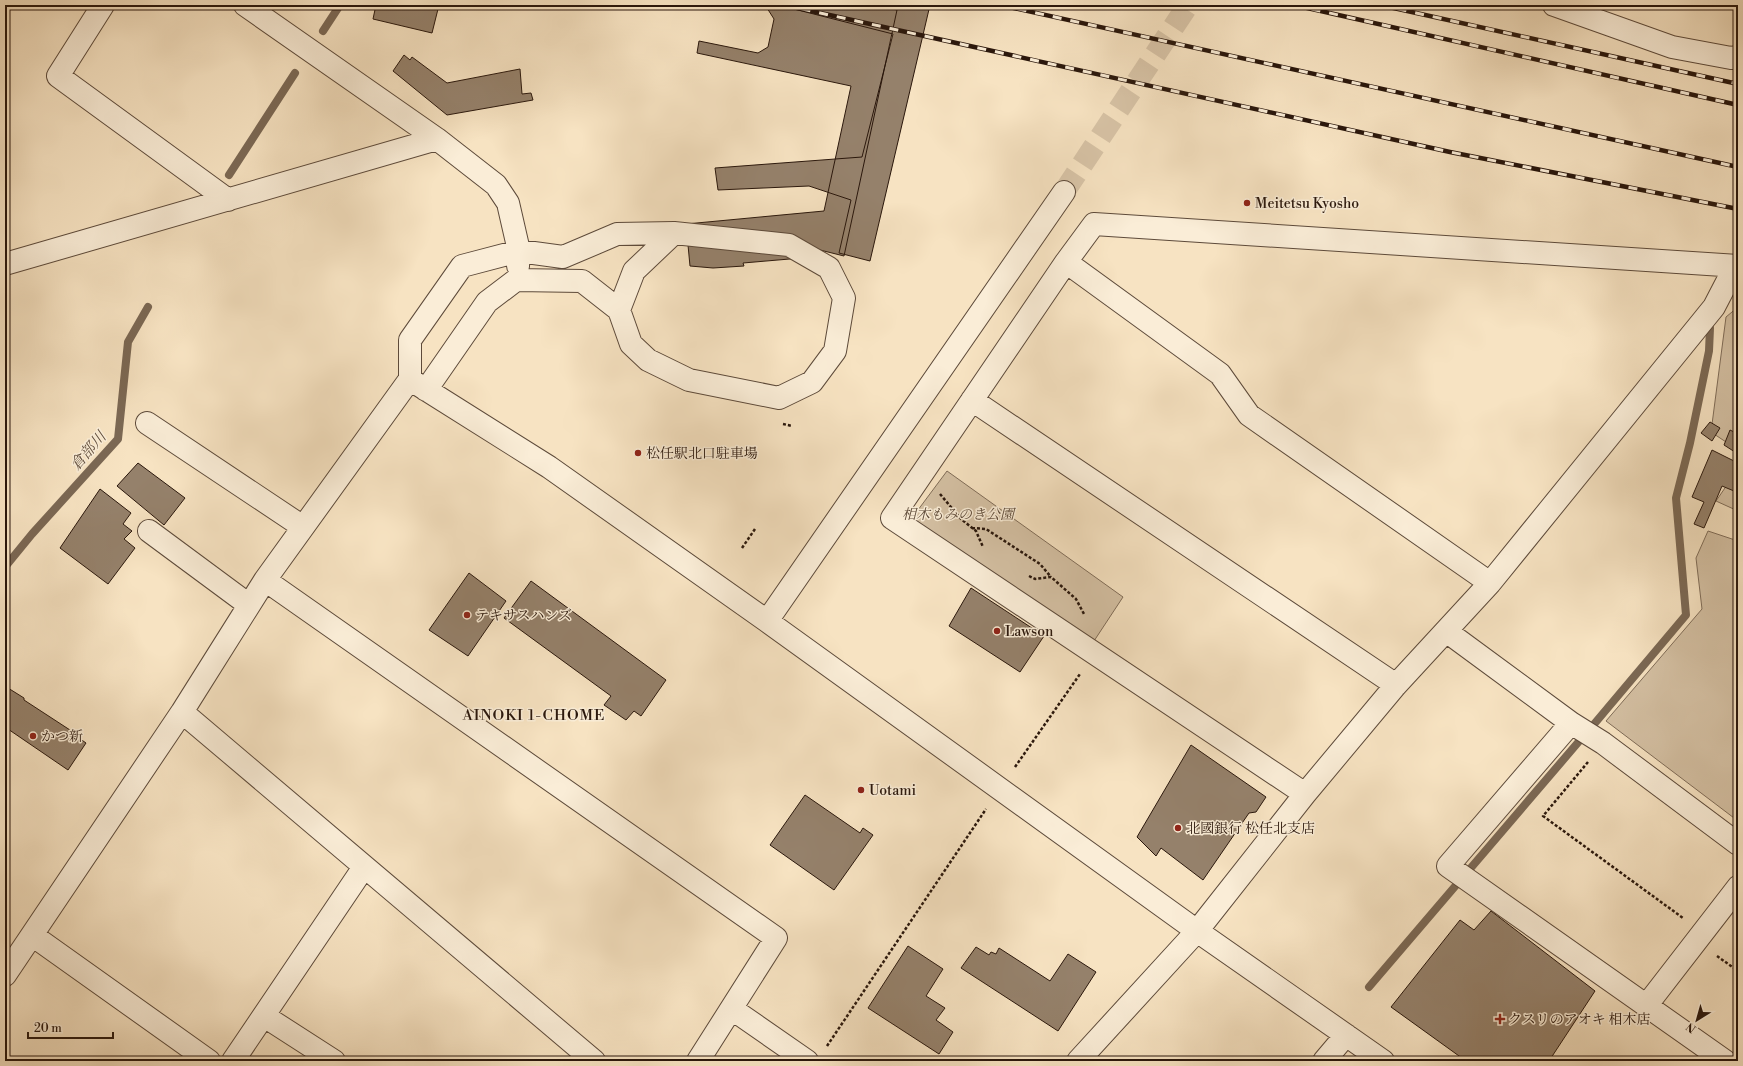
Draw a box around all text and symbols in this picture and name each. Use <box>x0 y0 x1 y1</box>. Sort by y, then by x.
place label: Meitetsu Kyosho <box>1255 195 1359 213</box>
marker: Meitetsu Kyosho <box>1242 198 1252 208</box>
water label: 倉部川 <box>66 427 112 475</box>
place label: 松任駅北口駐車場 <box>646 445 758 463</box>
marker: 松任駅北口駐車場 <box>633 448 643 458</box>
park label: 相木もみのき公園 <box>902 506 1016 524</box>
place label: テキサスハンズ <box>475 607 572 625</box>
marker: テキサスハンズ <box>462 610 472 620</box>
place label: Lawson <box>1005 623 1054 641</box>
marker: Lawson <box>992 626 1002 636</box>
district label: AINOKI 1-CHOME <box>462 706 605 725</box>
place label: かつ新 <box>41 728 83 746</box>
marker: かつ新 <box>28 731 38 741</box>
place label: Uotami <box>869 782 917 800</box>
marker: Uotami <box>856 785 866 795</box>
place label: 北國銀行 松任北支店 <box>1186 820 1315 838</box>
marker: 北國銀行 松任北支店 <box>1173 823 1183 833</box>
north arrow <box>1677 1000 1717 1040</box>
place label: クスリのアオキ 相木店 <box>1508 1011 1651 1029</box>
scale bar <box>28 1014 113 1040</box>
marker: クスリのアオキ 相木店 <box>1495 1014 1505 1024</box>
text: N <box>1684 1019 1699 1035</box>
text: 20 m <box>34 1021 62 1036</box>

